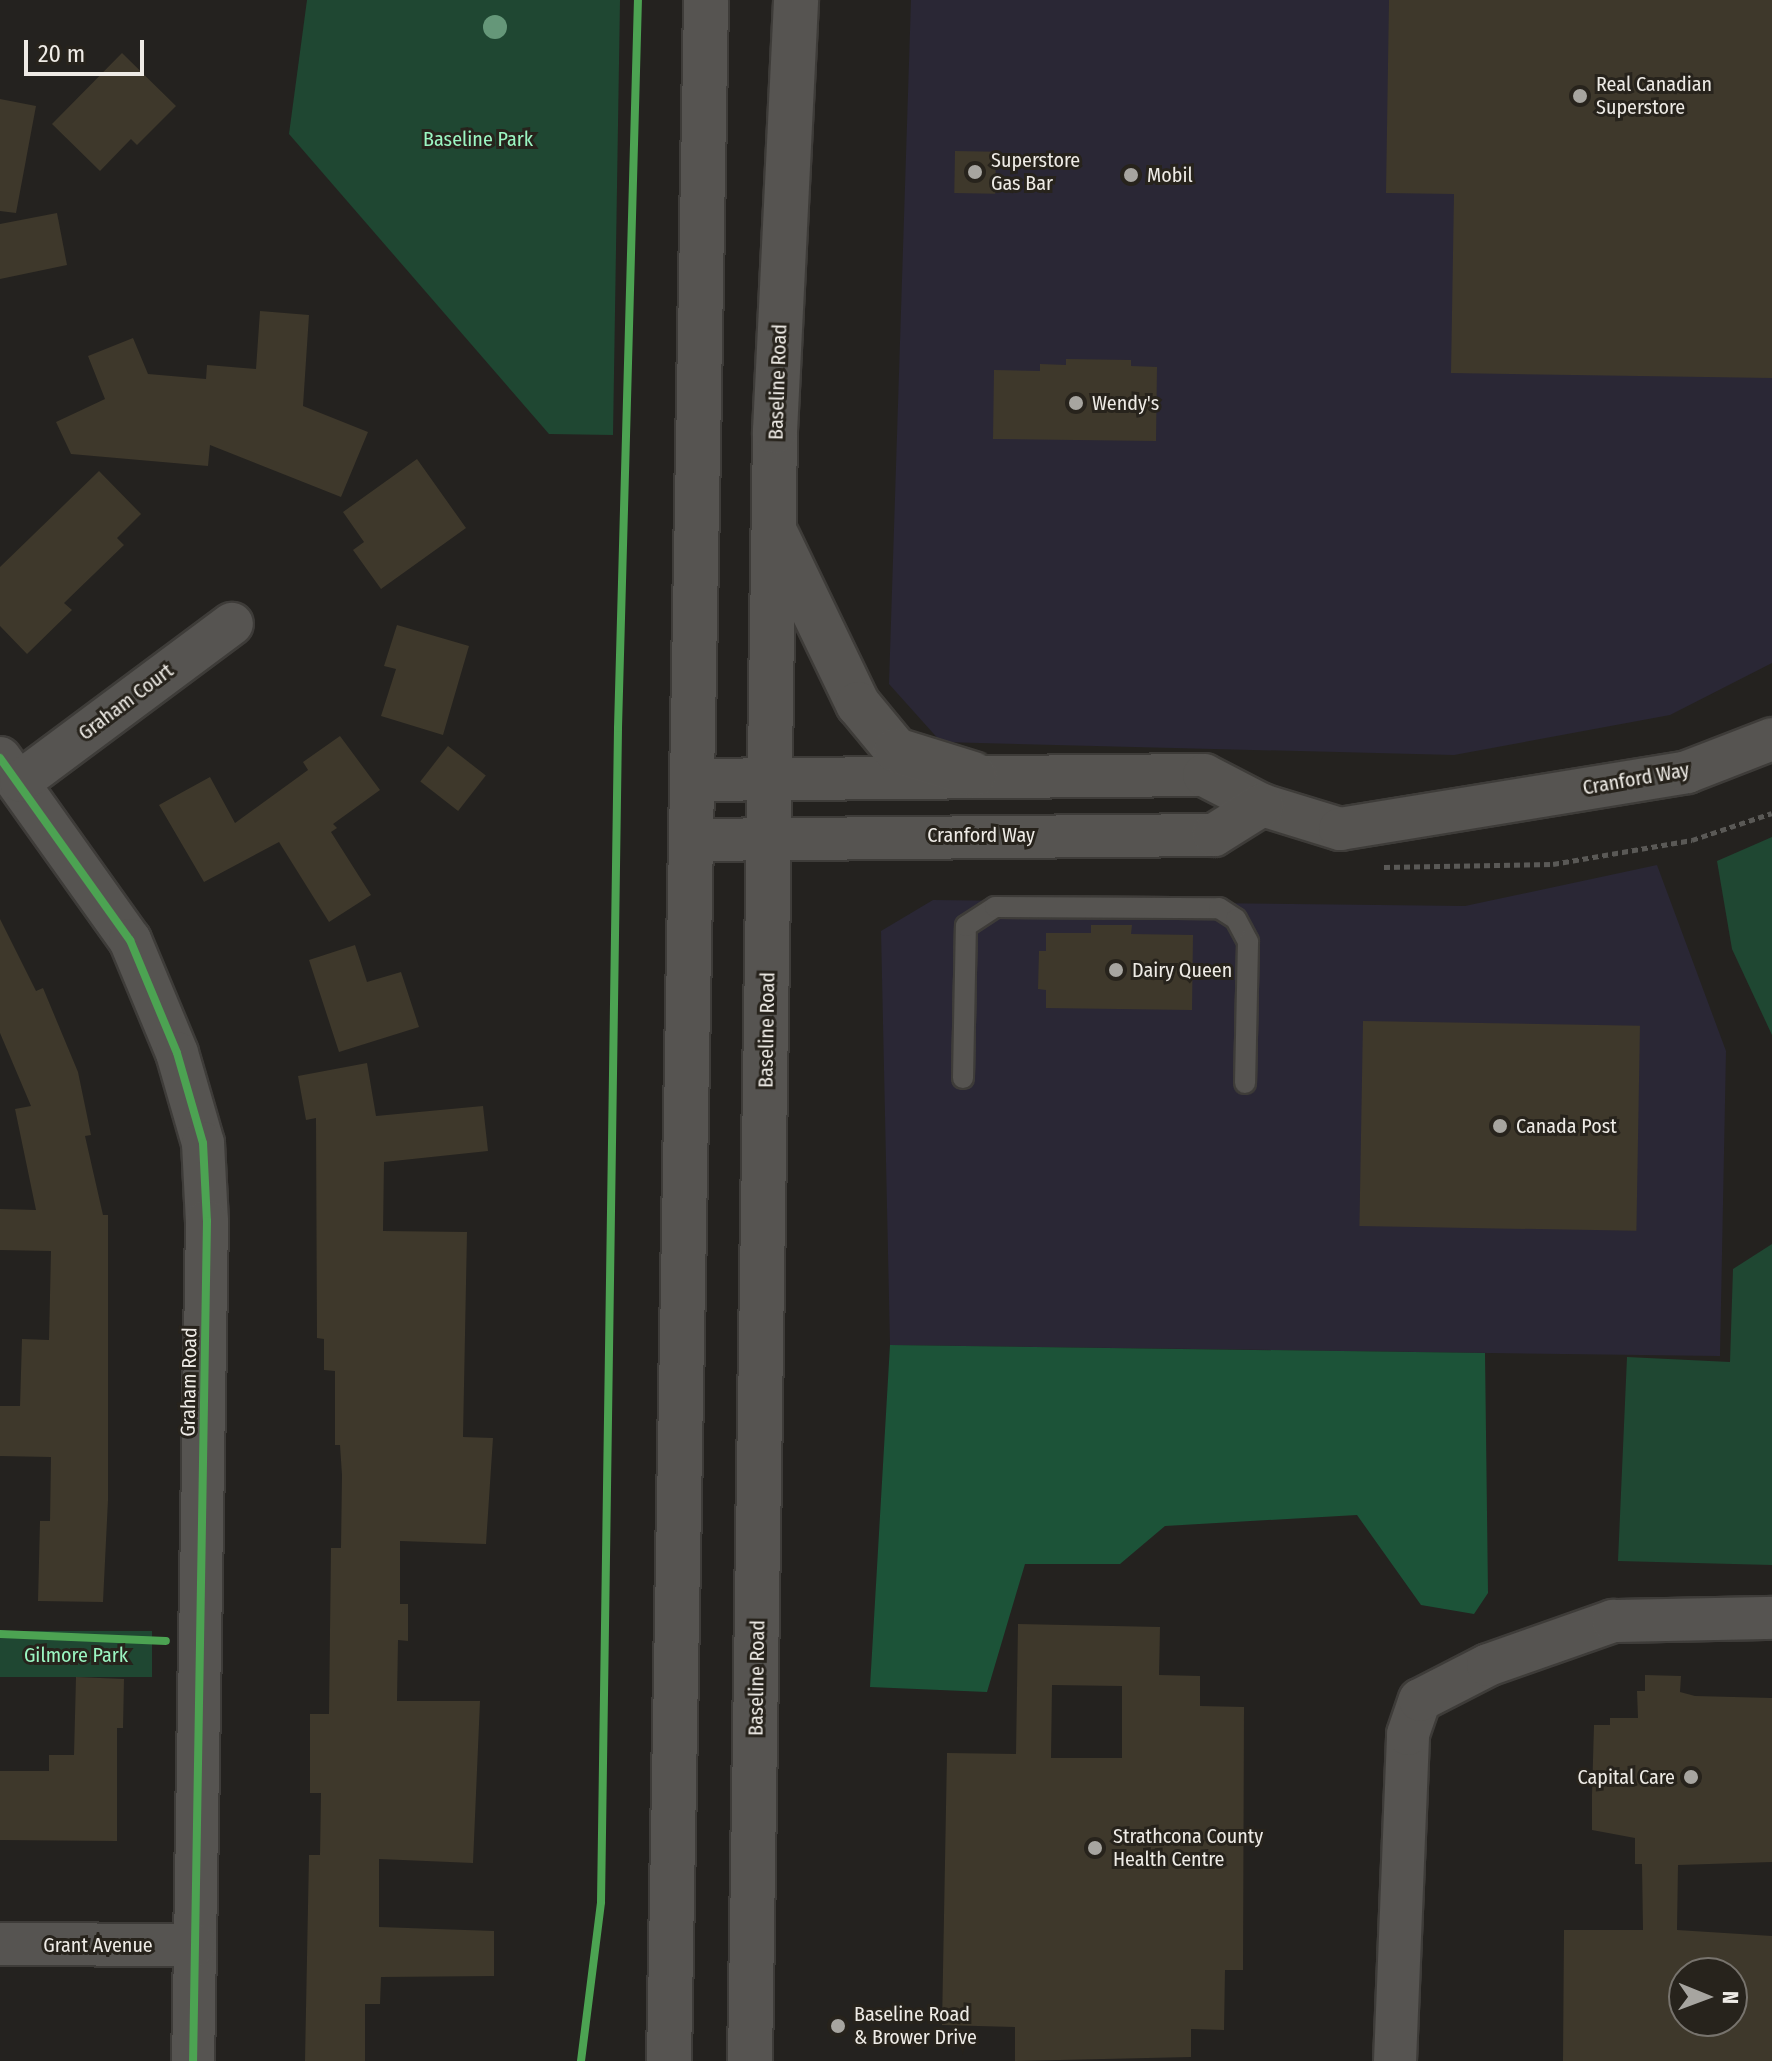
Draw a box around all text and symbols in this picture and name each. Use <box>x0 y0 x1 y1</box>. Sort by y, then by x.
scale bar <box>28 24 148 74</box>
text: 20 m <box>38 40 85 68</box>
place label: Real Canadian Superstore <box>1596 72 1712 119</box>
marker: Real Canadian Superstore <box>1571 87 1589 105</box>
park label: Baseline Park <box>423 127 533 151</box>
place label: Superstore Gas Bar <box>991 148 1080 195</box>
marker: Superstore Gas Bar <box>966 163 984 181</box>
place label: Mobil <box>1147 163 1193 187</box>
marker: Mobil <box>1122 166 1140 184</box>
street label: Baseline Road <box>764 324 792 440</box>
place label: Wendy's <box>1092 391 1159 415</box>
marker: Wendy's <box>1067 394 1085 412</box>
street label: Graham Court <box>74 659 178 745</box>
street label: Cranford Way <box>1581 758 1691 800</box>
street label: Cranford Way <box>927 823 1035 847</box>
place label: Dairy Queen <box>1132 958 1232 982</box>
marker: Dairy Queen <box>1107 961 1125 979</box>
street label: Baseline Road <box>754 972 780 1088</box>
place label: Canada Post <box>1516 1114 1617 1138</box>
marker: Canada Post <box>1491 1117 1509 1135</box>
street label: Graham Road <box>176 1327 202 1437</box>
street label: Baseline Road <box>744 1620 770 1736</box>
park label: Gilmore Park <box>24 1643 128 1667</box>
place label: Capital Care <box>1578 1765 1675 1789</box>
marker: Capital Care <box>1682 1768 1700 1786</box>
place label: Strathcona County Health Centre <box>1113 1824 1263 1871</box>
marker: Strathcona County Health Centre <box>1084 1837 1106 1859</box>
street label: Grant Avenue <box>43 1933 153 1957</box>
north arrow <box>1668 1957 1748 2037</box>
text: N <box>1717 1991 1744 2004</box>
place label: Baseline Road & Brower Drive <box>854 2002 977 2049</box>
marker: Baseline Road & Brower Drive <box>829 2017 847 2035</box>

